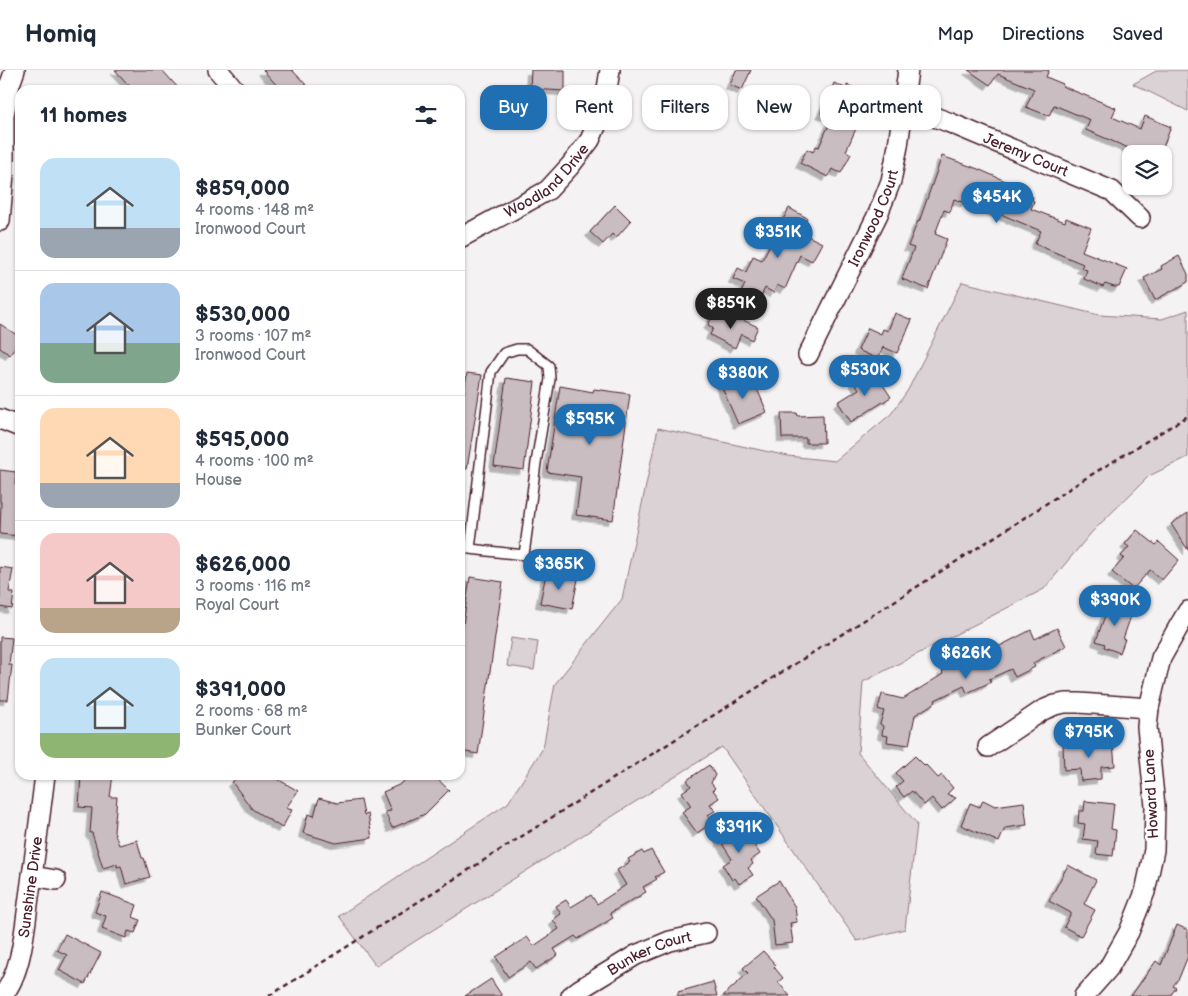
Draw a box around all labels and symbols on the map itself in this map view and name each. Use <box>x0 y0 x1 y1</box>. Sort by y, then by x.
street label: Jeremy Court <box>980 129 1071 182</box>
street label: Woodland Drive <box>501 140 594 222</box>
street label: Ironwood Court <box>844 168 903 270</box>
pin: $454K <box>962 182 1032 224</box>
pin: $351K <box>743 216 813 259</box>
pin: $859K <box>696 288 766 330</box>
pin: $530K <box>830 354 900 397</box>
pin: $380K <box>708 358 778 400</box>
pin: $595K <box>555 404 625 446</box>
pin: $365K <box>524 548 594 591</box>
pin: $390K <box>1080 584 1150 627</box>
pin: $626K <box>931 638 1001 680</box>
pin: $795K <box>1054 716 1124 759</box>
street label: Howard Lane <box>1140 749 1163 839</box>
pin: $391K <box>704 812 774 854</box>
street label: Sunshine Drive <box>15 835 47 939</box>
street label: Bunker Court <box>604 927 693 980</box>

